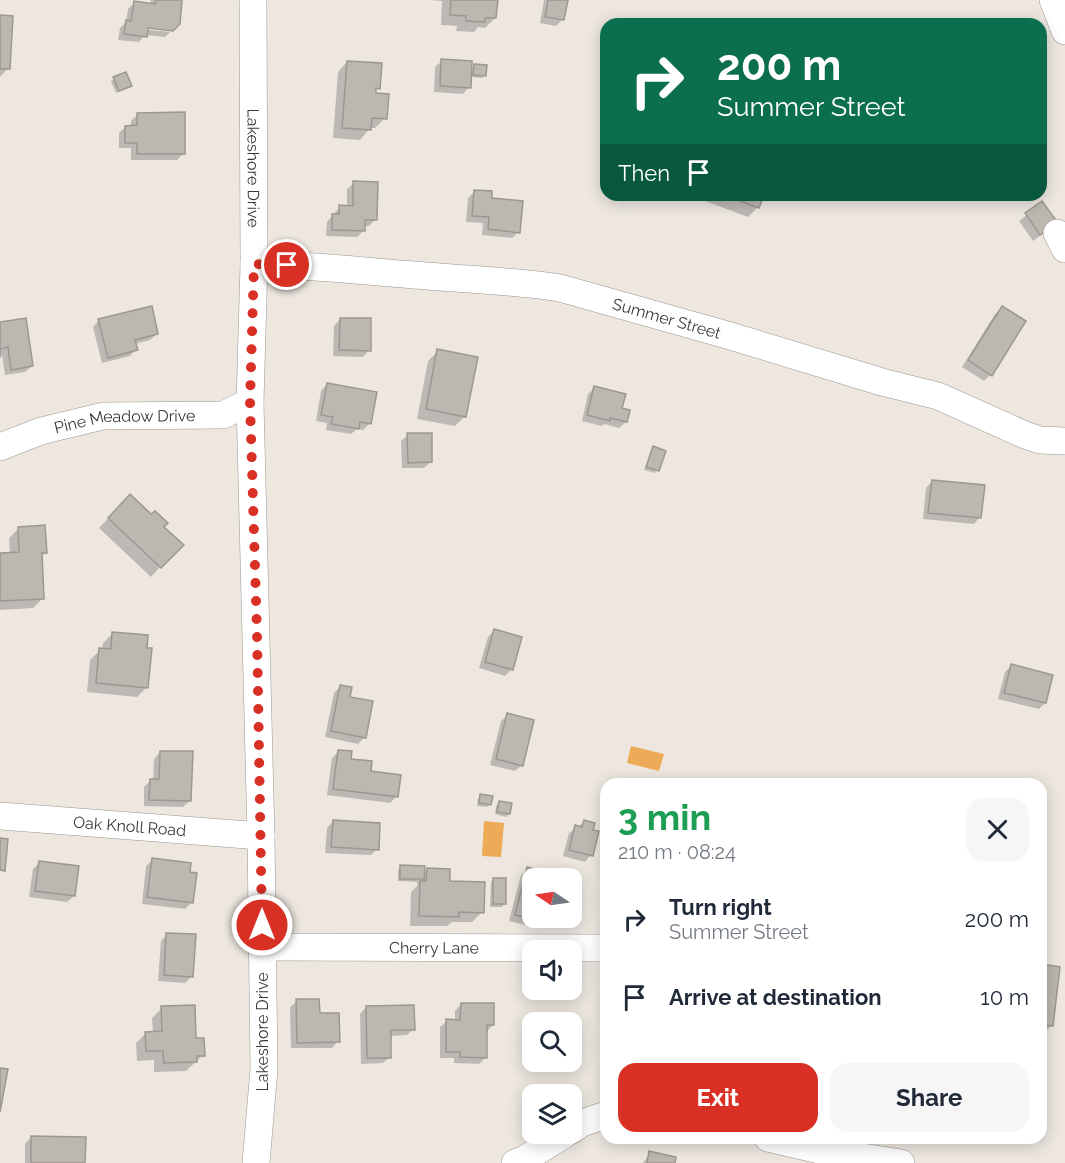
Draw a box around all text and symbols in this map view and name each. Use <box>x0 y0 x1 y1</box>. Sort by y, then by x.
text: 200 m <box>717 41 841 90</box>
icon: right <box>618 42 696 120</box>
text: Summer Street <box>717 91 906 122</box>
street label: Lakeshore Drive <box>243 108 263 228</box>
icon: arrive <box>682 156 715 189</box>
text: Then <box>618 160 670 186</box>
pin <box>261 239 312 290</box>
icon: arrive <box>270 248 303 281</box>
street label: Summer Street <box>610 294 724 343</box>
street label: Pine Meadow Drive <box>52 406 195 437</box>
text: 3 min <box>618 796 711 838</box>
button: close <box>966 798 1029 861</box>
street label: Oak Knoll Road <box>72 813 187 840</box>
text: 210 m · 08:24 <box>618 840 736 864</box>
north arrow <box>522 868 582 928</box>
map controls <box>522 868 582 1144</box>
position arrow <box>230 893 294 957</box>
text: Turn right <box>669 894 772 920</box>
icon: right <box>618 903 651 936</box>
text: 200 m <box>965 906 1029 932</box>
text: Summer Street <box>669 920 809 944</box>
street label: Cherry Lane <box>389 938 479 958</box>
button: sound <box>522 940 582 1000</box>
street label: Lakeshore Drive <box>253 972 272 1092</box>
icon: arrive <box>618 981 651 1014</box>
text: Arrive at destination <box>669 984 882 1010</box>
text: 10 m <box>980 984 1029 1010</box>
button: search <box>522 1012 582 1072</box>
button: Exit <box>618 1063 818 1132</box>
button: Share <box>830 1063 1029 1132</box>
button: layers <box>522 1084 582 1144</box>

